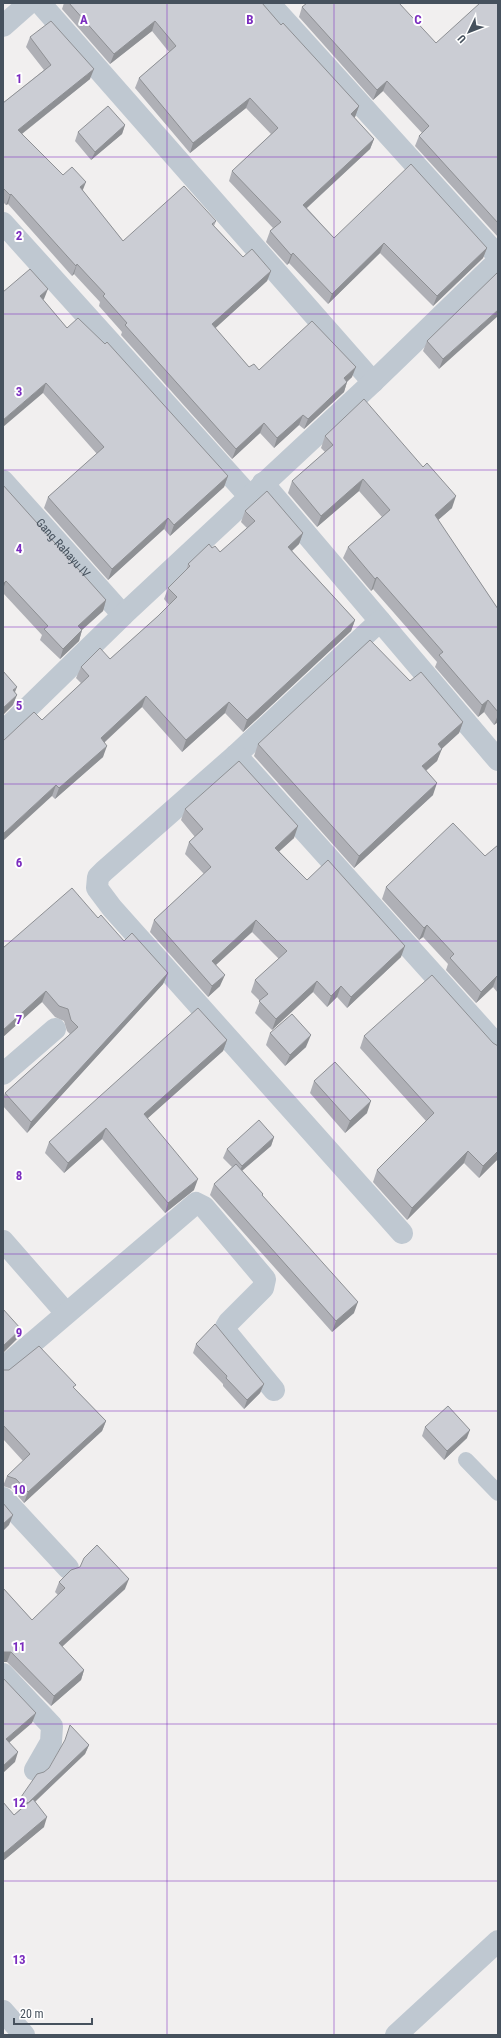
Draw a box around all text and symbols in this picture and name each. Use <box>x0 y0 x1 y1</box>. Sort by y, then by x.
text: A <box>80 12 88 27</box>
text: B <box>246 12 254 27</box>
text: C <box>414 12 422 27</box>
north arrow <box>449 12 489 52</box>
text: U <box>455 32 469 45</box>
text: 1 <box>16 71 22 86</box>
text: 2 <box>16 228 23 243</box>
text: 3 <box>16 384 22 399</box>
street label: Gang Rahayu IV <box>33 516 93 581</box>
text: 4 <box>16 541 23 556</box>
text: 5 <box>16 698 23 713</box>
text: 6 <box>16 855 23 870</box>
text: 7 <box>16 1012 23 1027</box>
text: 8 <box>16 1168 22 1183</box>
text: 9 <box>16 1325 22 1340</box>
text: 10 <box>12 1482 26 1497</box>
text: 11 <box>12 1639 26 1654</box>
text: 12 <box>12 1795 26 1810</box>
text: 13 <box>12 1952 26 1967</box>
scale bar <box>14 2000 92 2026</box>
text: 20 m <box>20 2007 44 2021</box>

